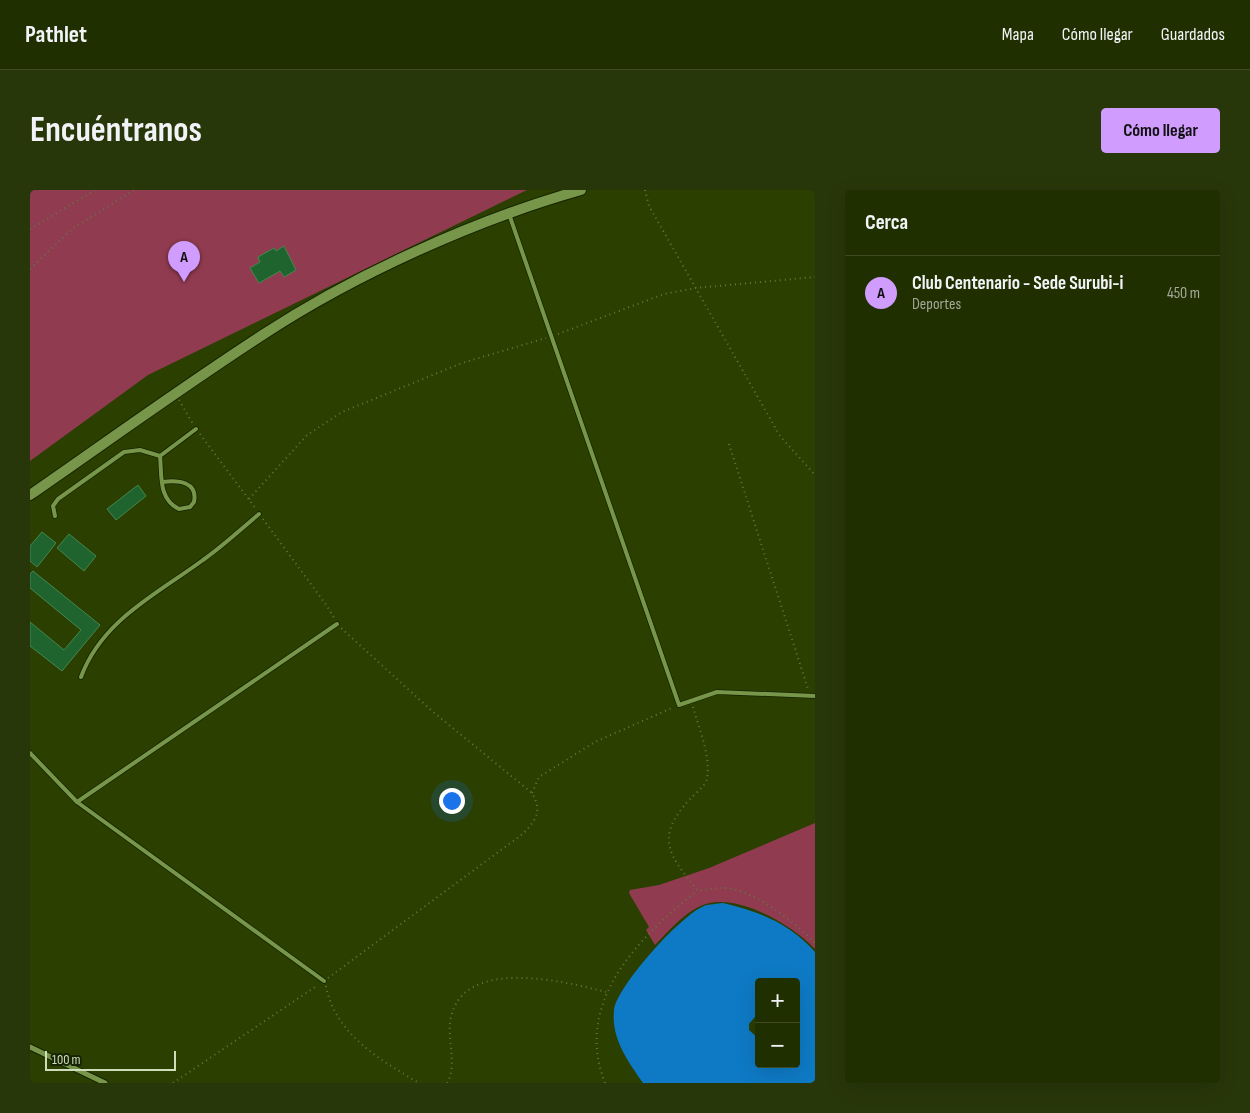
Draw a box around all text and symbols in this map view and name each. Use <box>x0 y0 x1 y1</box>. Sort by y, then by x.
text: Pathlet <box>25 20 87 49</box>
text: Mapa <box>1002 24 1034 45</box>
text: Cómo llegar <box>1062 24 1133 45</box>
text: Guardados <box>1161 24 1225 45</box>
button: Cómo llegar <box>1101 108 1220 153</box>
text: Encuéntranos <box>30 109 202 152</box>
text: Cerca <box>865 210 908 235</box>
pin: A <box>168 241 200 282</box>
text: Club Centenario - Sede Surubi-i <box>912 272 1123 295</box>
text: A <box>877 284 885 303</box>
text: 450 m <box>1167 284 1200 303</box>
text: Deportes <box>912 295 961 314</box>
your location <box>439 788 465 814</box>
map controls <box>755 978 800 1068</box>
button: + <box>755 978 800 1023</box>
button: − <box>755 1023 800 1068</box>
scale bar <box>45 1048 176 1071</box>
text: 100 m <box>52 1051 81 1068</box>

